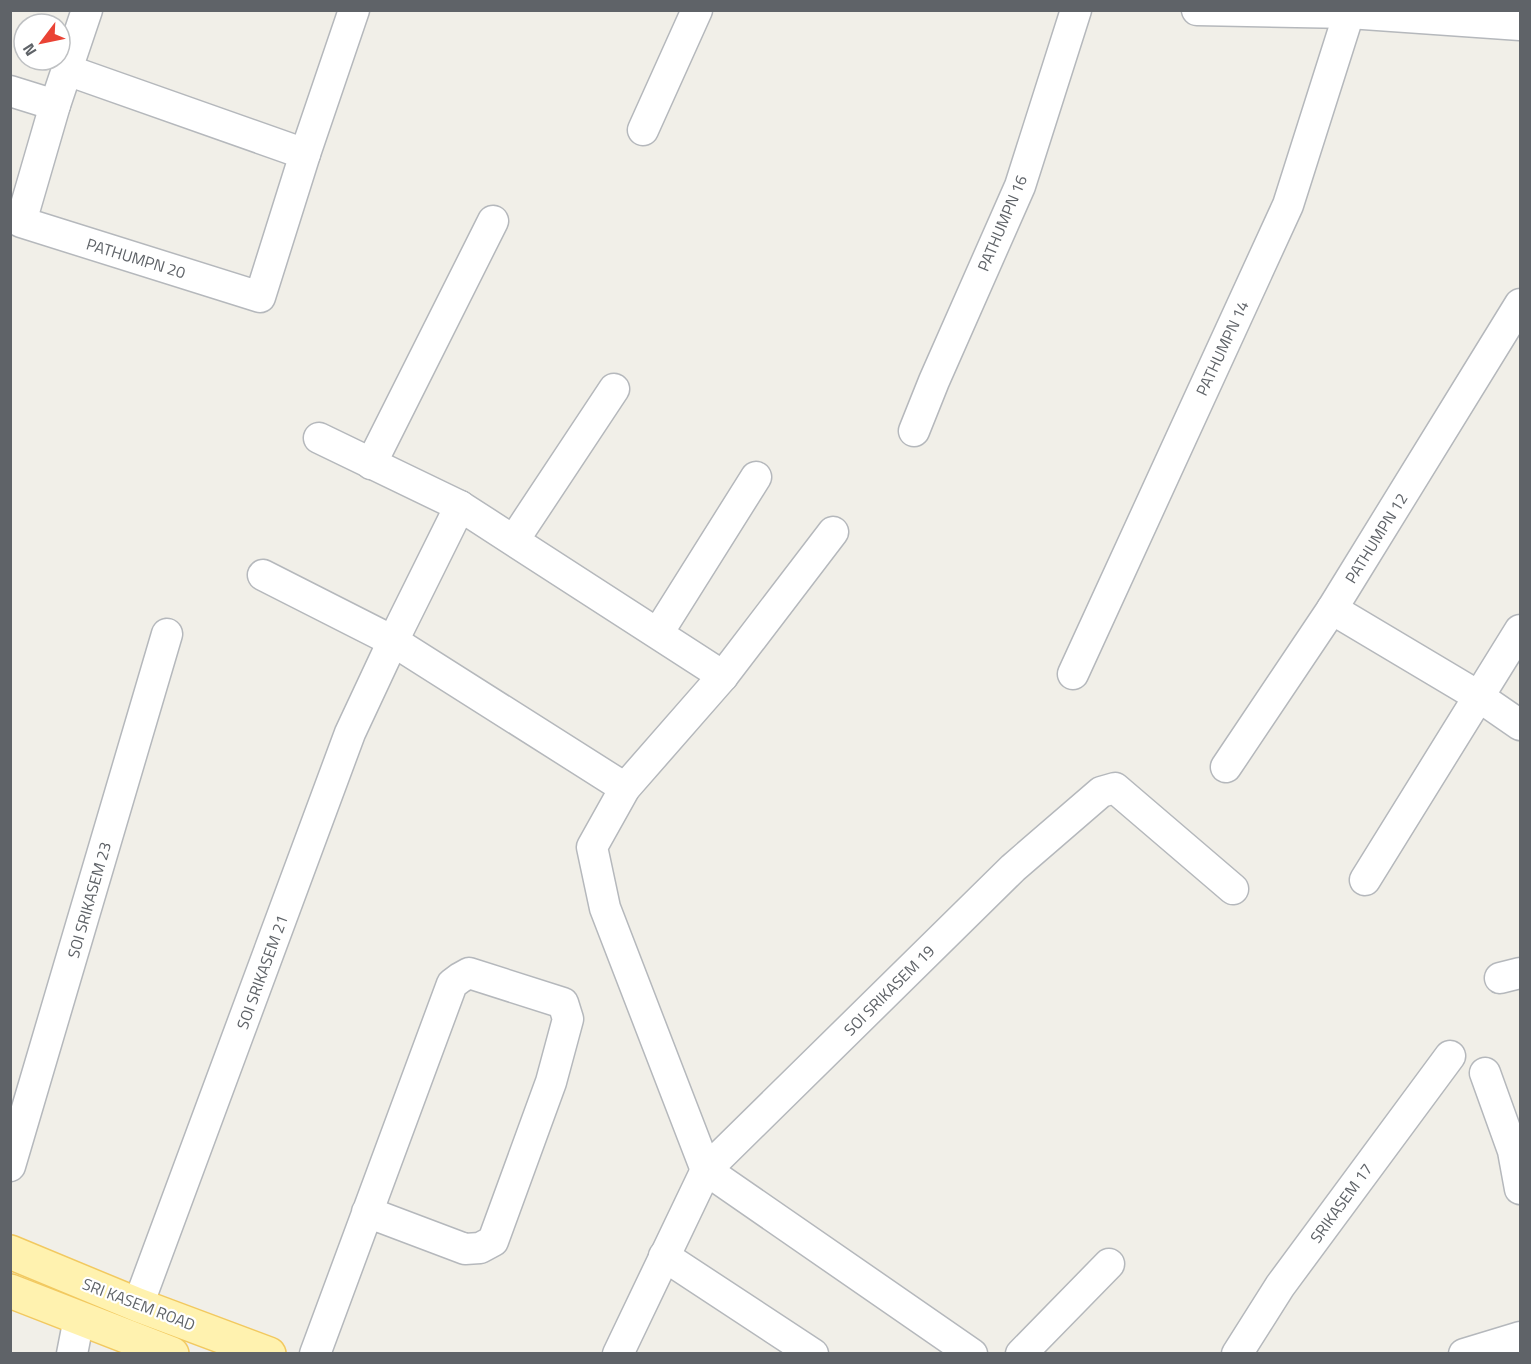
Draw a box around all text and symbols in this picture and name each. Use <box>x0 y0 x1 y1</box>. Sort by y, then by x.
north arrow <box>12 12 72 72</box>
text: N <box>16 39 42 61</box>
street label: PATHUMPN 16 <box>971 171 1033 275</box>
street label: PATHUMPN 20 <box>83 232 189 284</box>
street label: PATHUMPN 14 <box>1189 296 1255 400</box>
street label: PATHUMPN 12 <box>1339 488 1413 588</box>
street label: SOI SRIKASEM 23 <box>61 839 117 961</box>
street label: SOI SRIKASEM 21 <box>230 911 294 1033</box>
street label: SOI SRIKASEM 19 <box>838 939 940 1041</box>
street label: SRIKASEM 17 <box>1304 1158 1378 1248</box>
street label: SRI KASEM ROAD <box>79 1271 199 1337</box>

